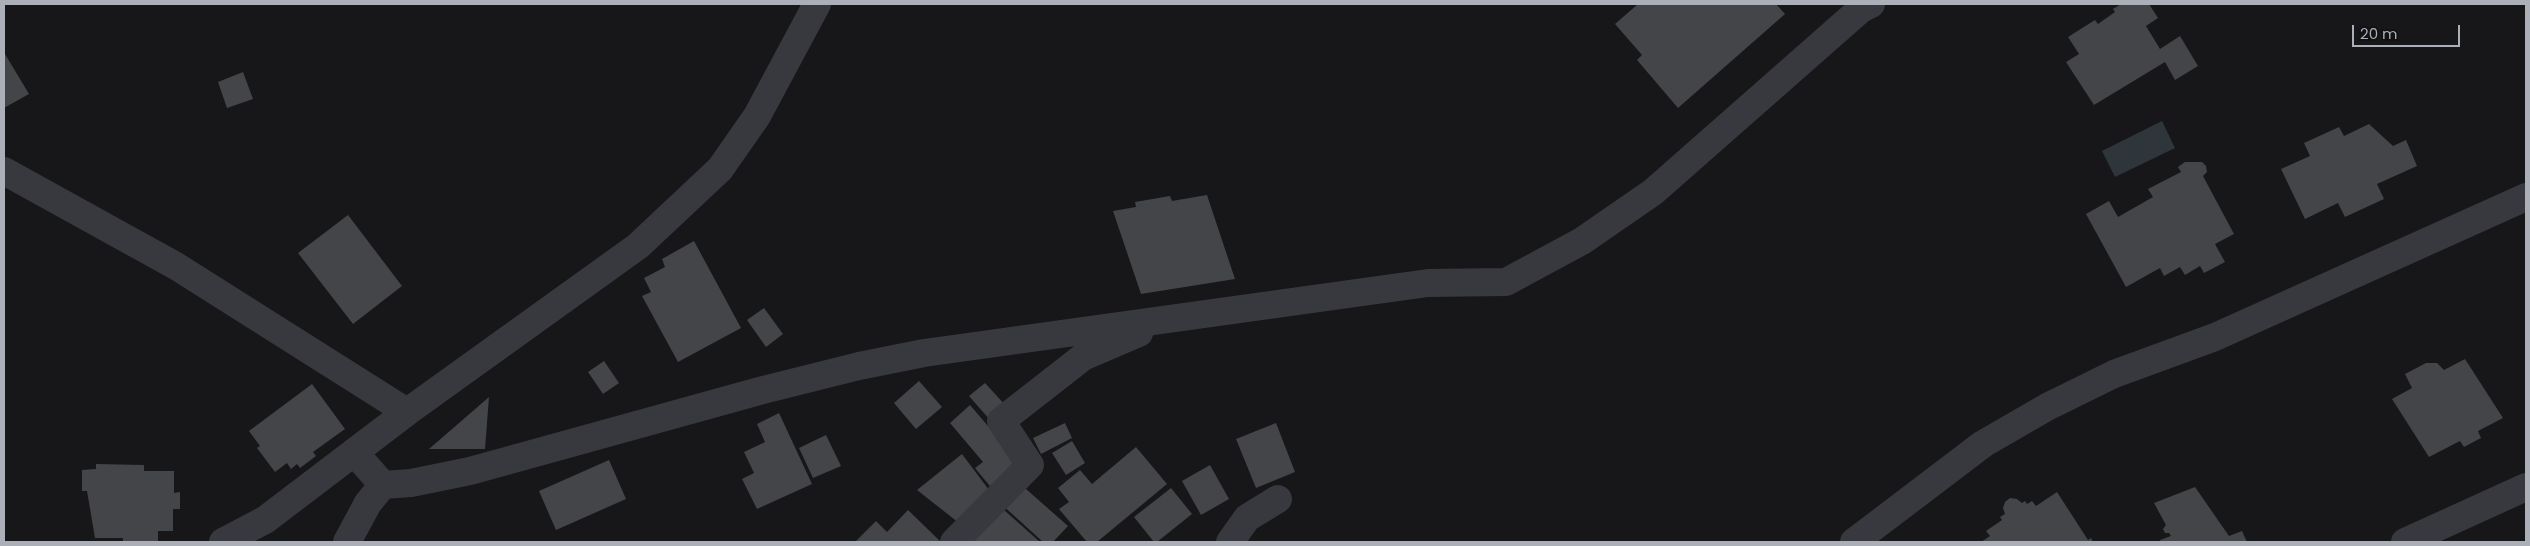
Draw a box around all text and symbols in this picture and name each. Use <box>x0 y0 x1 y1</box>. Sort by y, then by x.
scale bar <box>2355 15 2462 47</box>
text: 20 m <box>2360 23 2398 44</box>

